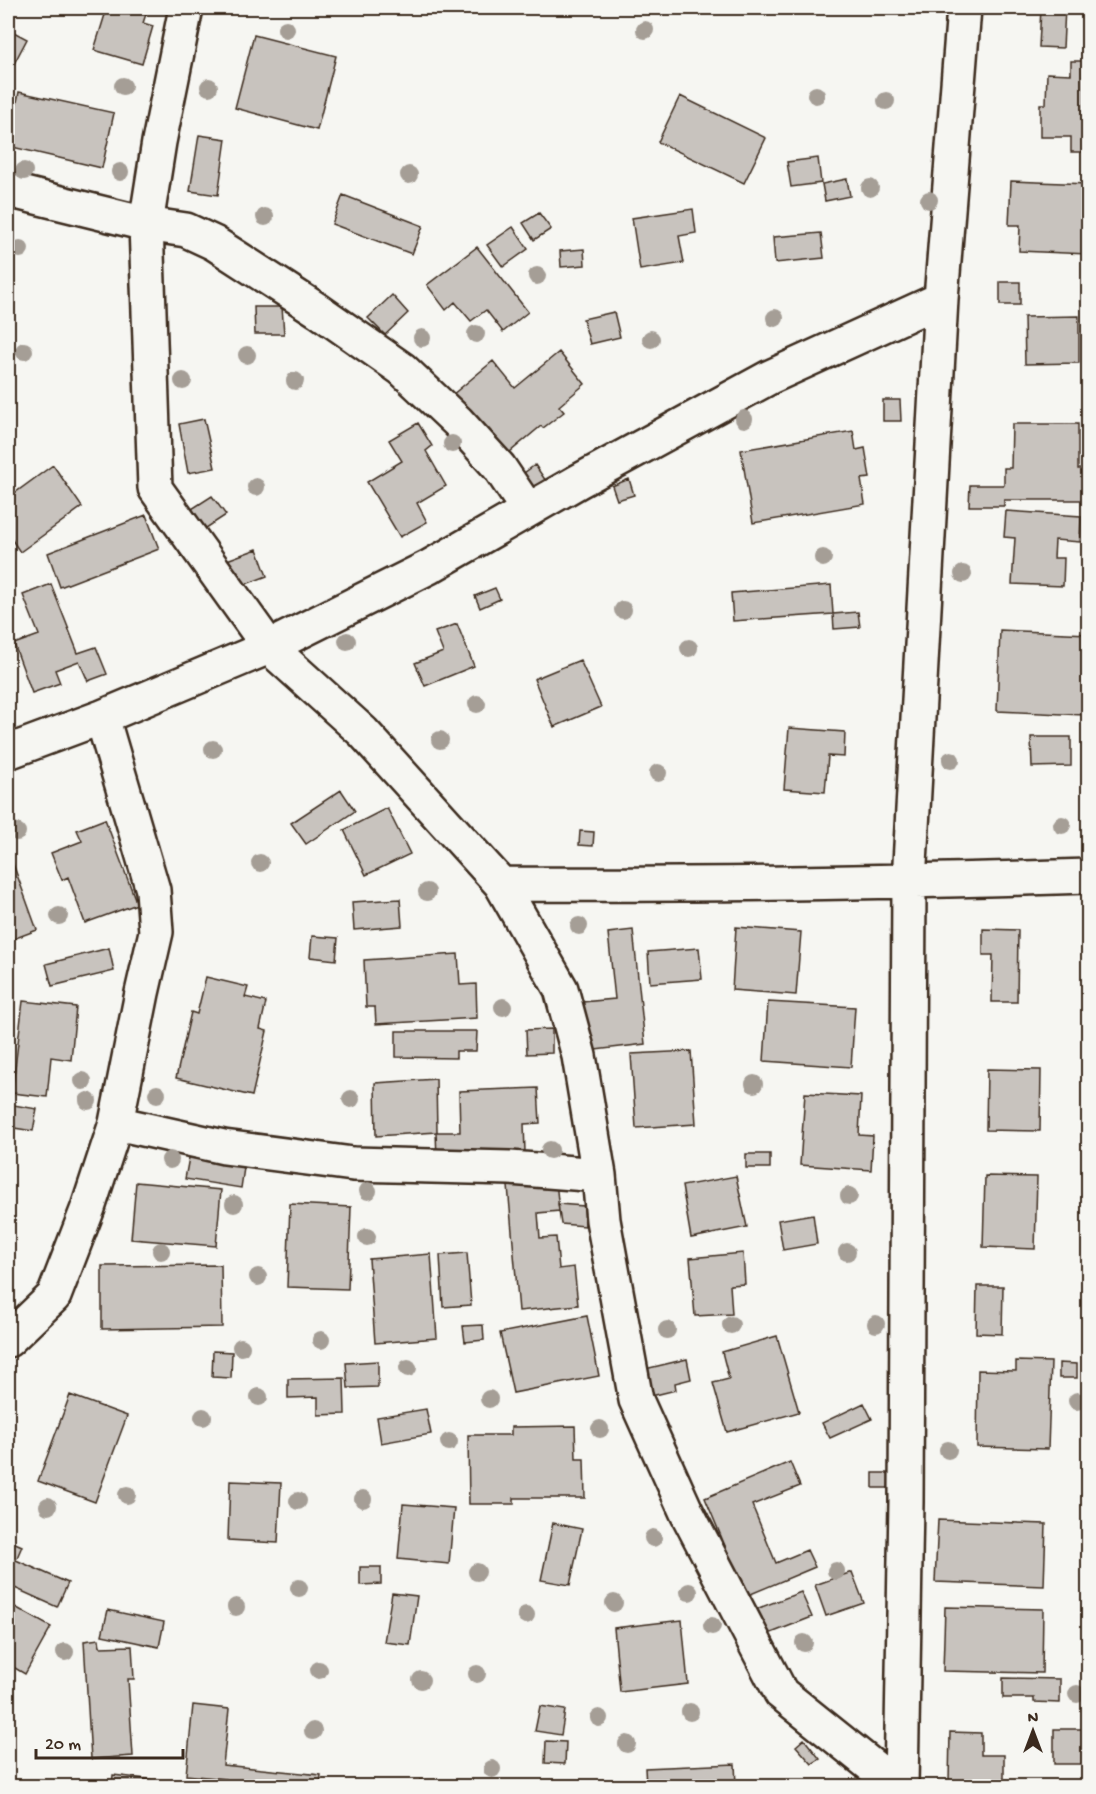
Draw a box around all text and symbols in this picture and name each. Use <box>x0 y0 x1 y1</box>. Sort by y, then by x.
north arrow <box>1003 1701 1063 1761</box>
text: N <box>1028 1710 1039 1729</box>
scale bar <box>36 1722 183 1760</box>
text: 20 m <box>45 1735 81 1756</box>

